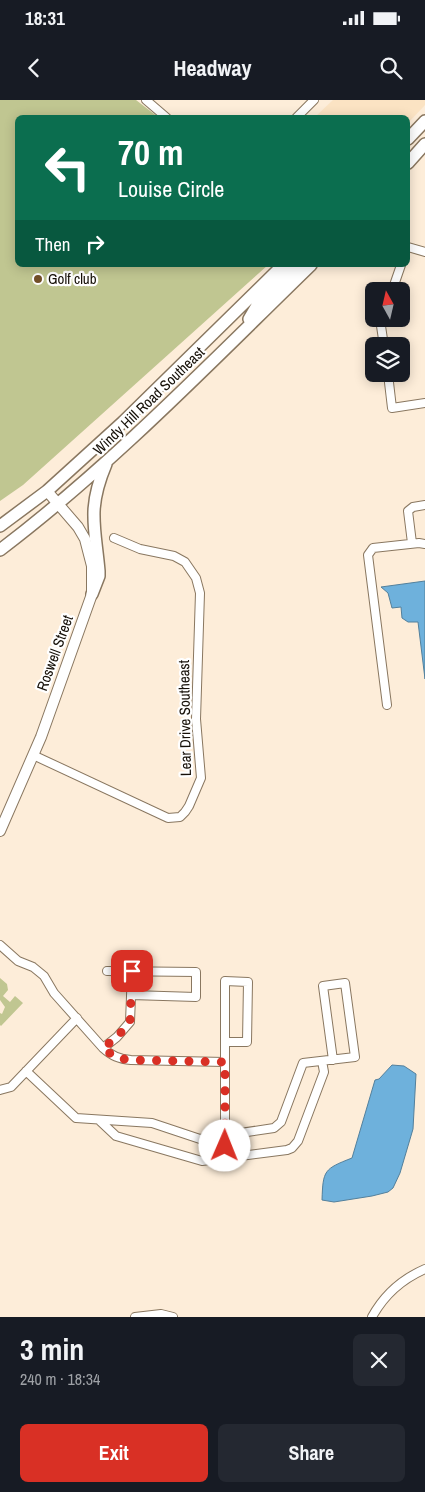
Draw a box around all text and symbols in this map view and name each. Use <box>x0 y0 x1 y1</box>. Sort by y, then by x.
text: 18:31 <box>25 5 65 31</box>
text: Headway <box>173 53 252 83</box>
icon: back <box>20 54 48 82</box>
icon: search <box>377 54 405 82</box>
text: 70 m <box>118 129 183 176</box>
icon: left <box>35 135 100 200</box>
text: Louise Circle <box>118 174 224 204</box>
icon: right <box>81 230 109 258</box>
text: Then <box>35 231 71 257</box>
place label: Golf club <box>48 268 97 289</box>
marker: Golf club <box>32 273 44 285</box>
north arrow <box>365 282 410 328</box>
map controls <box>365 282 410 382</box>
button: layers <box>365 337 410 382</box>
street label: Windy Hill Road Southeast <box>88 341 209 459</box>
street label: Roswell Street <box>31 611 78 694</box>
street label: Lear Drive Southeast <box>173 659 196 776</box>
pin <box>111 950 153 992</box>
icon: arrive <box>118 957 146 985</box>
position arrow <box>198 1119 250 1171</box>
text: 3 min <box>20 1329 84 1369</box>
button: close <box>353 1334 405 1386</box>
text: 240 m · 18:34 <box>20 1368 100 1390</box>
button: Exit <box>20 1424 208 1482</box>
button: Share <box>218 1424 405 1482</box>

